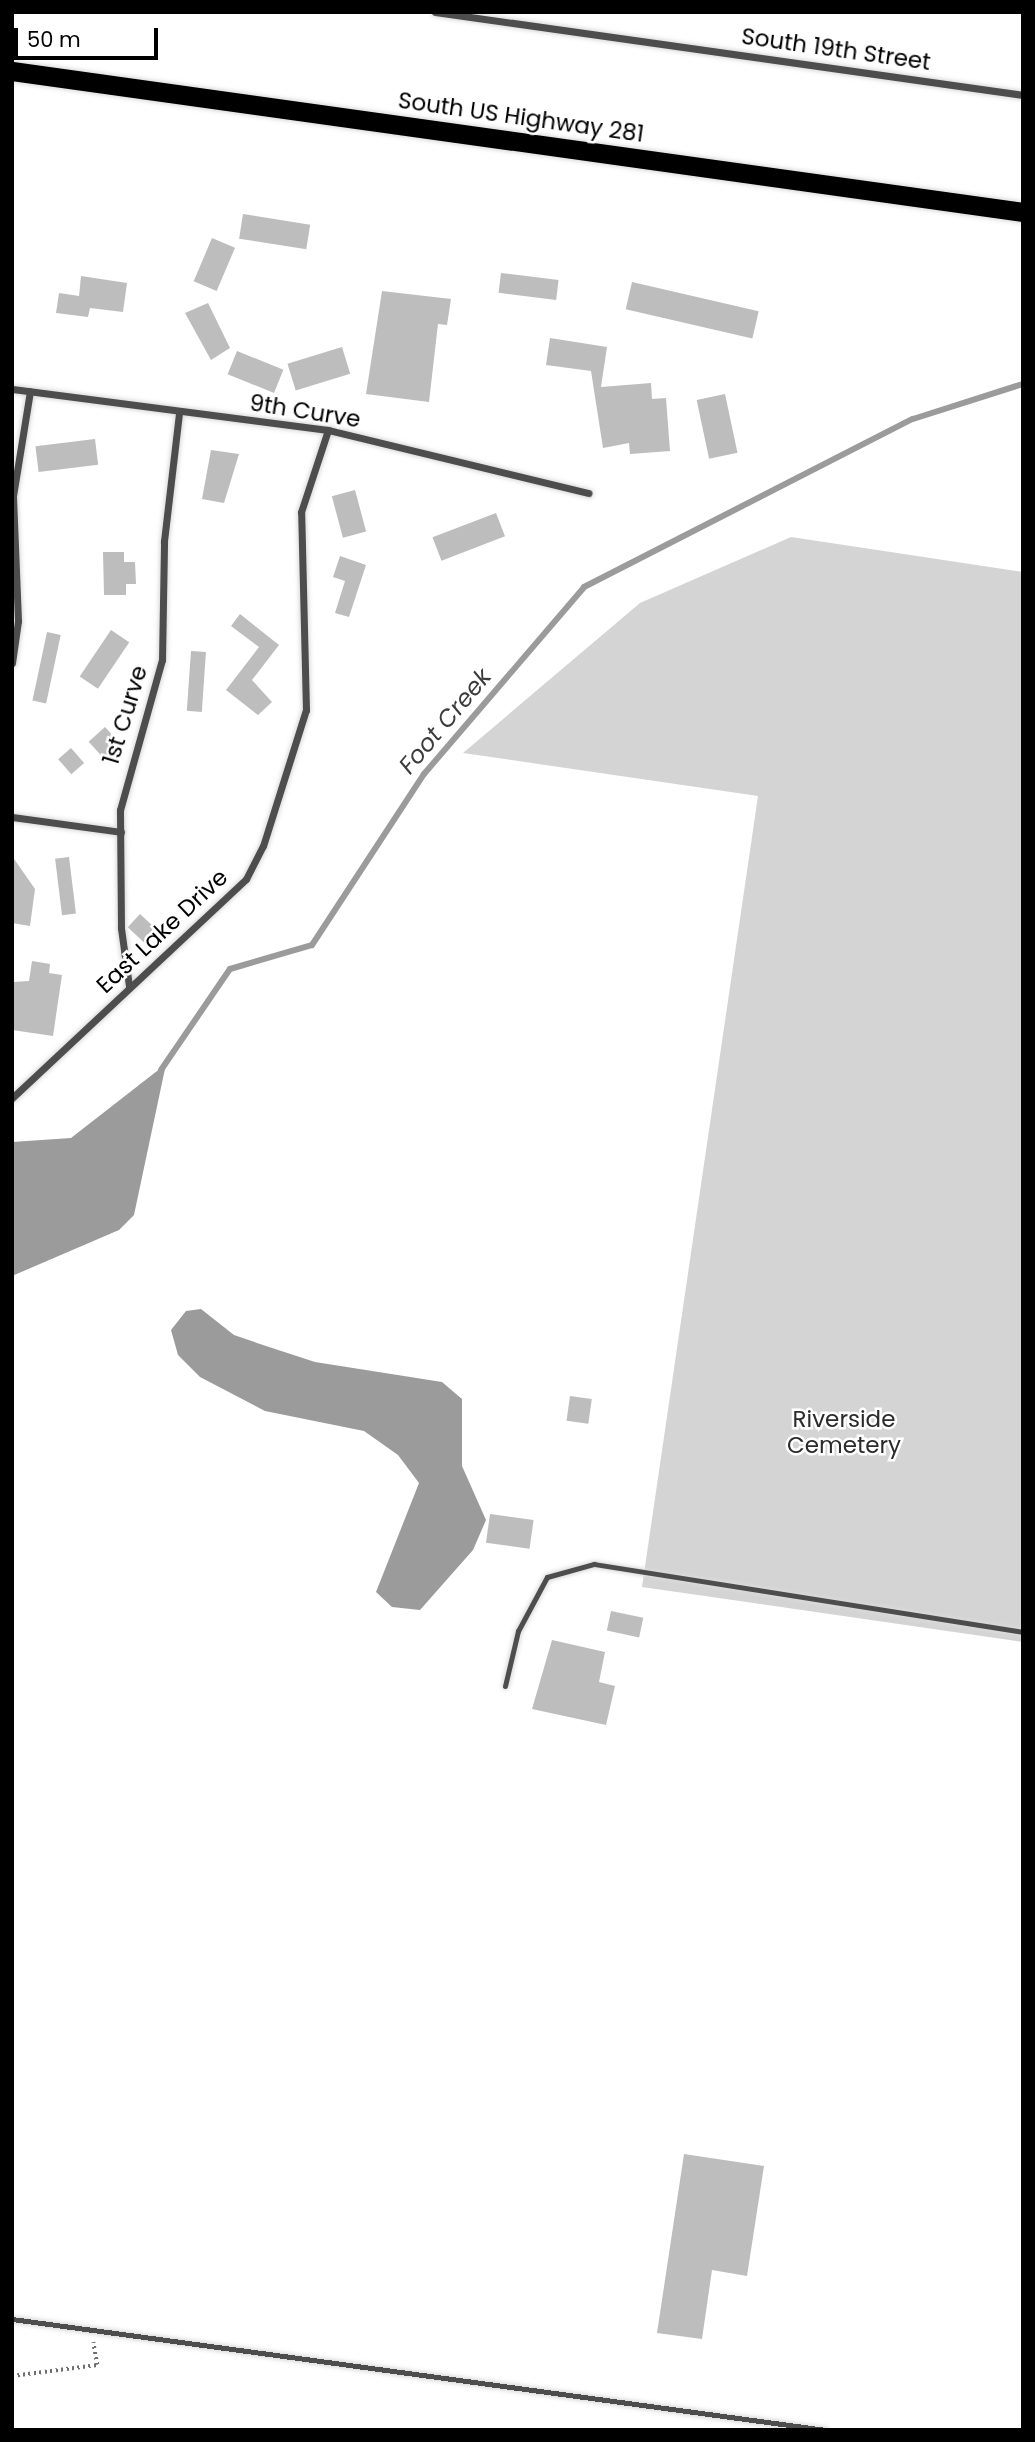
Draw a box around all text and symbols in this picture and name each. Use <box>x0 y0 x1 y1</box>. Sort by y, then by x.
scale bar <box>18 14 161 58</box>
street label: South 19th Street <box>740 22 932 76</box>
text: 50 m <box>27 25 81 54</box>
street label: South US Highway 281 <box>396 86 646 148</box>
street label: 9th Curve <box>248 389 362 433</box>
street label: 1st Curve <box>97 662 153 768</box>
water label: Foot Creek <box>393 663 497 779</box>
street label: East Lake Drive <box>91 863 233 999</box>
park label: Riverside Cemetery <box>787 1405 901 1459</box>

